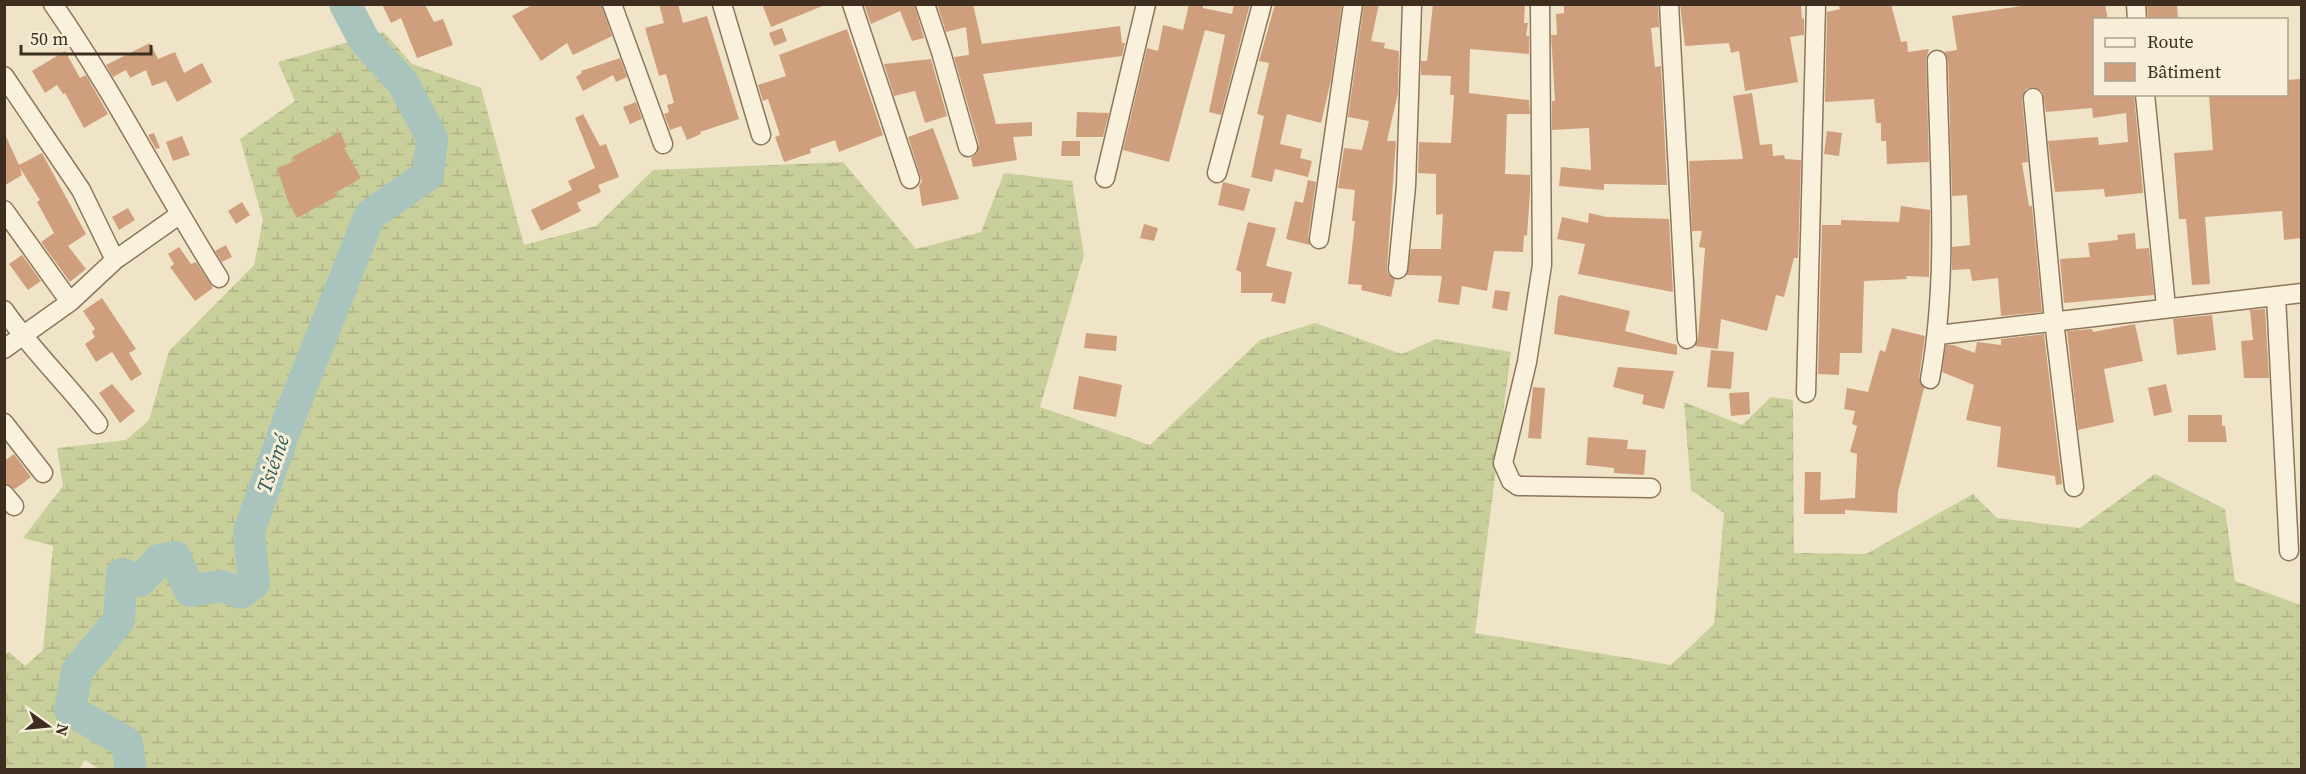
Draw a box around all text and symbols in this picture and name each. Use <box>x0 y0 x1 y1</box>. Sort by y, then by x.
scale bar <box>21 18 152 56</box>
legend <box>2093 18 2288 96</box>
text: 50 m <box>30 26 68 51</box>
text: Route <box>2147 29 2194 54</box>
text: Bâtiment <box>2147 59 2221 84</box>
water label: Tsiémé <box>249 430 296 497</box>
north arrow <box>18 696 78 756</box>
text: N <box>50 721 75 739</box>

